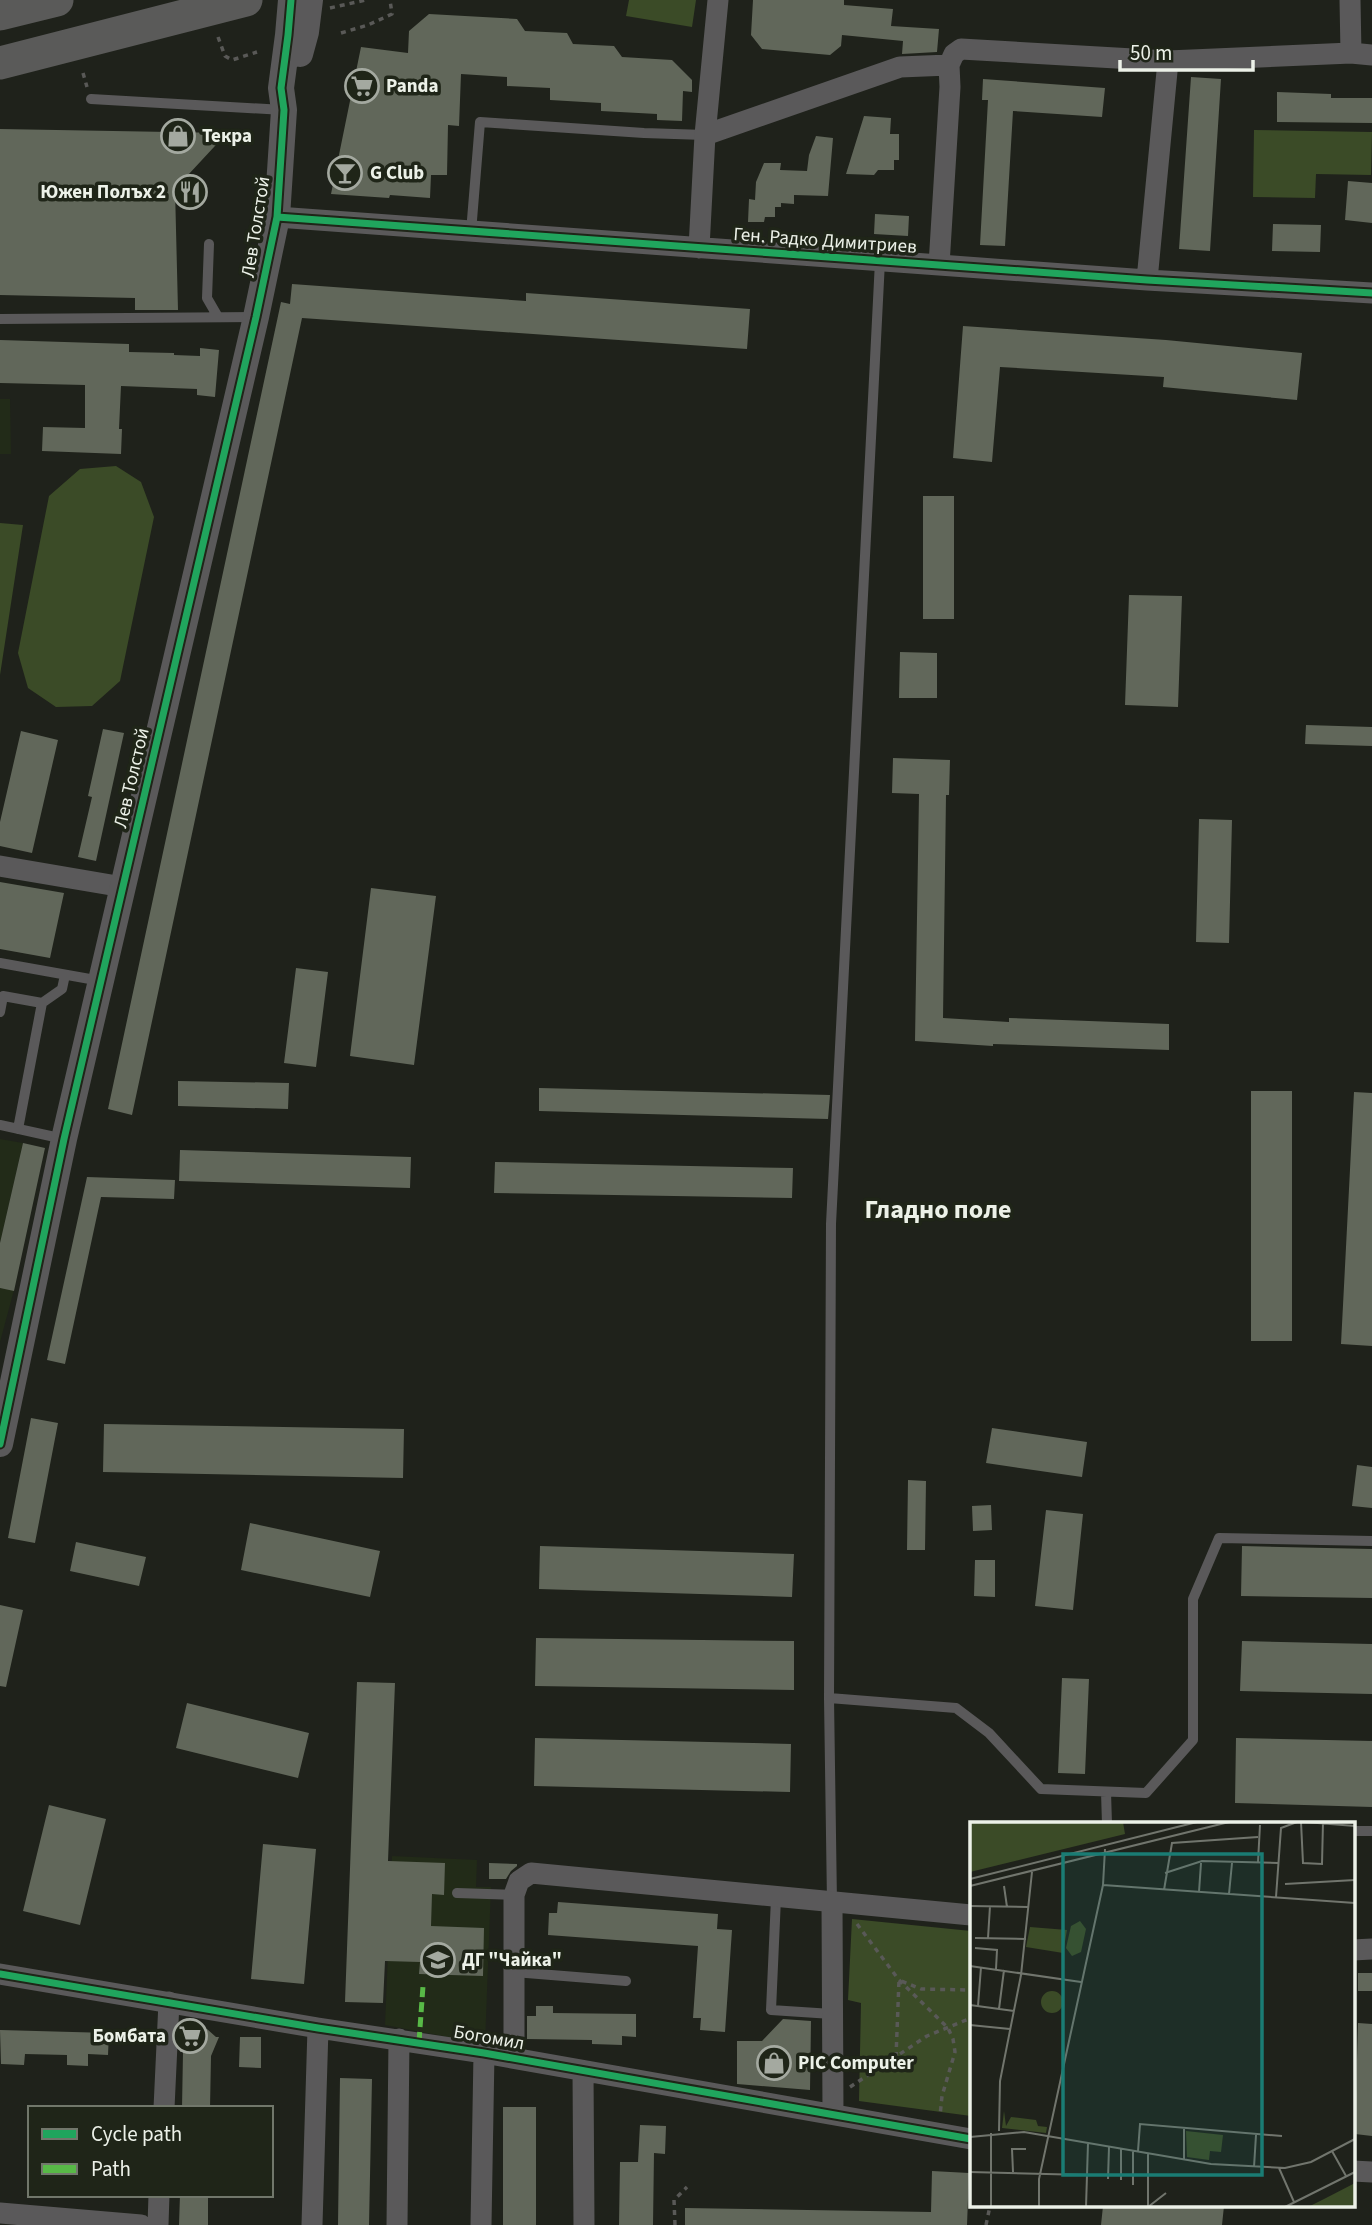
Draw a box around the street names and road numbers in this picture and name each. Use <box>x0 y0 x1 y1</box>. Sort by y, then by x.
street label: Лев Толстой <box>235 174 277 280</box>
street label: Ген. Радко Димитриев <box>732 221 918 261</box>
street label: Лев Толстой <box>107 725 157 831</box>
street label: Богомил <box>451 2018 527 2058</box>

